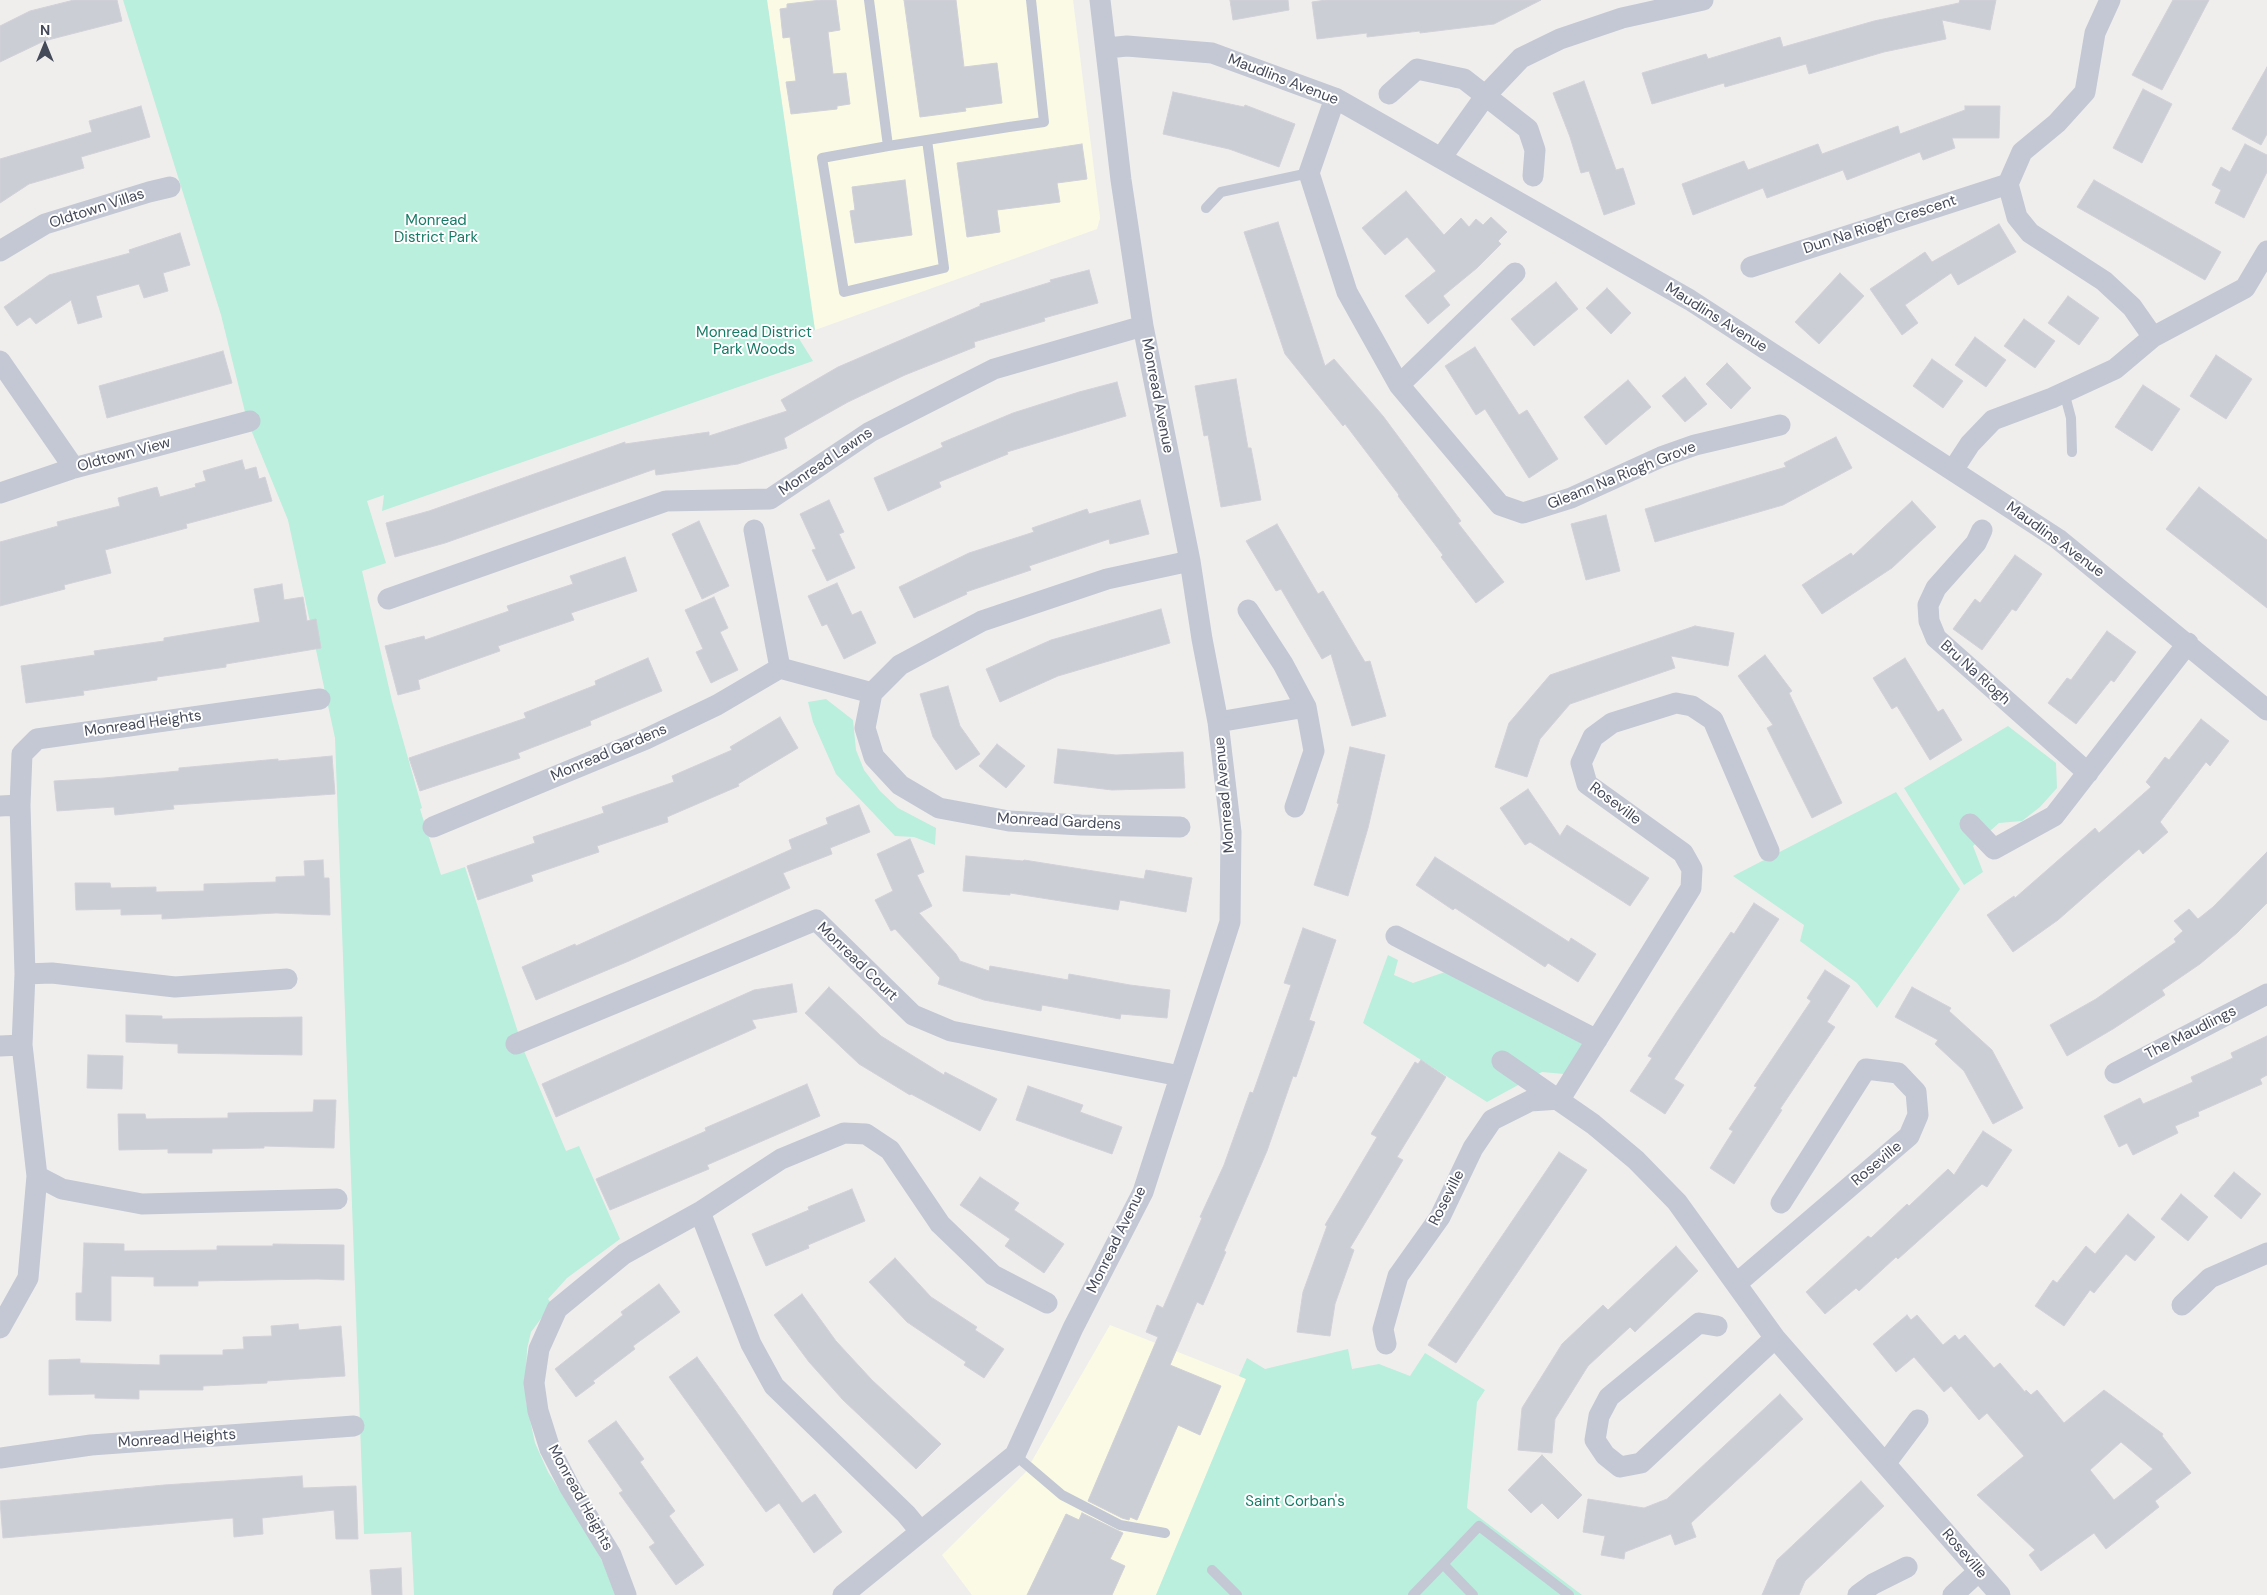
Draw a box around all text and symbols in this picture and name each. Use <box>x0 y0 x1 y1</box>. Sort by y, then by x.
north arrow <box>20 20 70 70</box>
text: N <box>40 21 50 39</box>
street label: Maudlins Avenue <box>1225 51 1341 109</box>
street label: Oldtown Villas <box>47 185 147 233</box>
street label: Dun Na Riogh Crescent <box>1801 192 1959 258</box>
park label: Monread District Park <box>394 212 478 247</box>
street label: Maudlins Avenue <box>1662 279 1770 357</box>
park label: Monread District Park Woods <box>696 324 812 359</box>
street label: Monread Avenue <box>1137 337 1177 455</box>
street label: Monread Lawns <box>776 424 876 500</box>
street label: Oldtown View <box>75 434 173 476</box>
street label: Gleann Na Riogh Grove <box>1545 438 1699 514</box>
street label: Maudlins Avenue <box>2002 498 2108 582</box>
street label: Bru Na Riogh <box>1936 637 2014 709</box>
street label: Monread Heights <box>83 707 203 741</box>
street label: Monread Gardens <box>548 720 670 786</box>
street label: Monread Avenue <box>1211 736 1239 854</box>
street label: Roseville <box>1586 779 1644 829</box>
street label: Monread Gardens <box>996 810 1122 834</box>
street label: Monread Court <box>813 919 901 1005</box>
street label: The Maudlings <box>2142 1002 2240 1064</box>
street label: Roseville <box>1848 1138 1906 1190</box>
street label: Roseville <box>1425 1167 1469 1229</box>
street label: Monread Avenue <box>1083 1184 1151 1296</box>
street label: Monread Heights <box>117 1426 237 1452</box>
street label: Monread Heights <box>543 1442 617 1554</box>
park label: Saint Corban's <box>1245 1493 1345 1511</box>
street label: Roseville <box>1938 1526 1990 1582</box>

